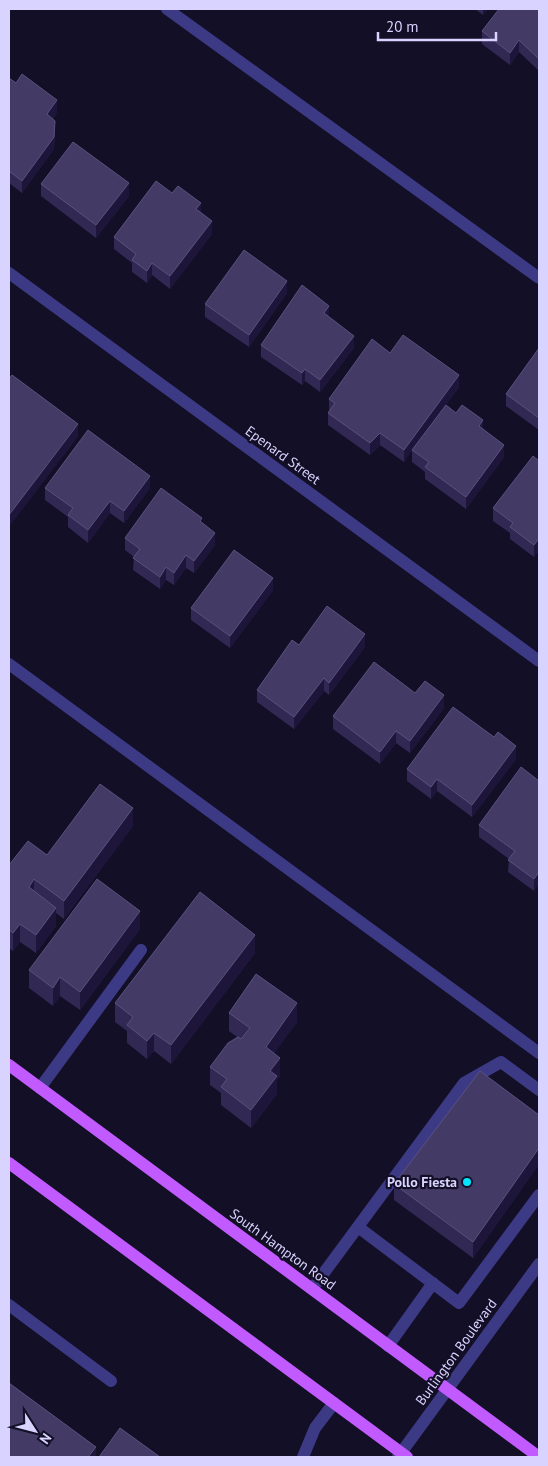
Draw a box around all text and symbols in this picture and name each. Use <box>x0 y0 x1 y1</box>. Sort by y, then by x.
scale bar <box>378 10 496 42</box>
text: 20 m <box>386 17 419 36</box>
street label: Epenard Street <box>242 422 324 488</box>
place label: Pollo Fiesta <box>387 1173 457 1191</box>
marker: Pollo Fiesta <box>461 1176 473 1188</box>
street label: South Hampton Road <box>226 1204 340 1294</box>
street label: Burlington Boulevard <box>411 1295 501 1409</box>
north arrow <box>10 1406 60 1456</box>
text: N <box>36 1430 56 1448</box>

